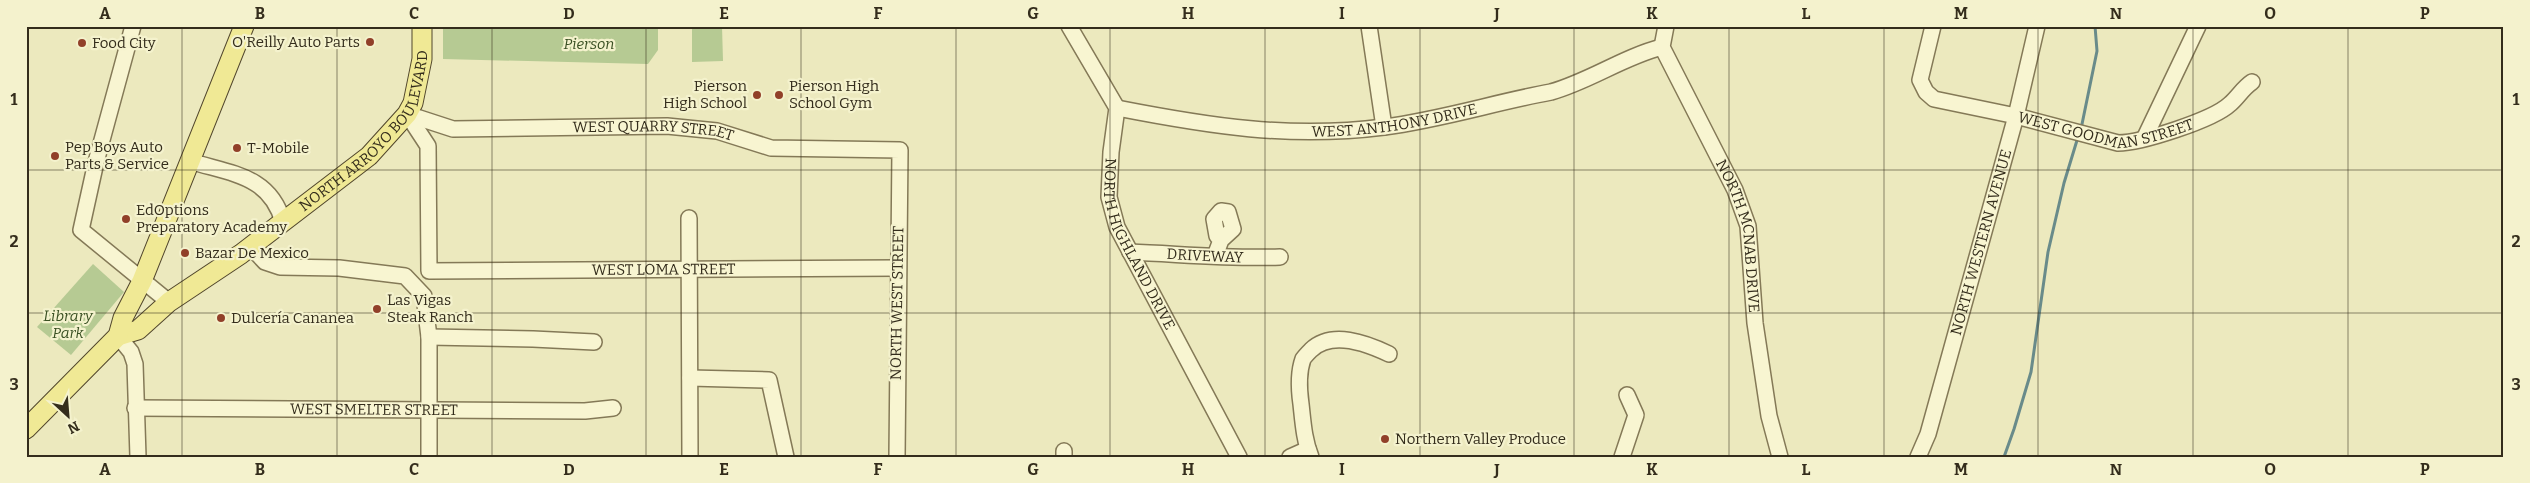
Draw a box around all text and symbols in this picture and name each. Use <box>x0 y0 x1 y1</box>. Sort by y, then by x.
text: A <box>99 4 111 23</box>
text: B <box>255 4 265 23</box>
text: C <box>409 4 419 23</box>
text: D <box>563 4 575 23</box>
text: E <box>719 4 729 23</box>
text: F <box>874 4 883 23</box>
text: G <box>1027 4 1039 23</box>
text: H <box>1182 4 1195 23</box>
text: I <box>1339 4 1345 23</box>
text: J <box>1493 4 1500 23</box>
text: K <box>1646 4 1658 23</box>
text: L <box>1802 4 1811 23</box>
text: M <box>1954 4 1968 23</box>
text: N <box>2110 4 2122 23</box>
text: O <box>2264 4 2276 23</box>
text: P <box>2420 4 2430 23</box>
place label: O'Reilly Auto Parts <box>232 33 360 51</box>
place label: Food City <box>92 34 156 52</box>
park label: Pierson <box>564 35 614 53</box>
marker: O'Reilly Auto Parts <box>364 36 376 48</box>
marker: Food City <box>76 37 88 49</box>
street label: NORTH ARROYO BOULEVARD <box>296 50 431 215</box>
place label: Pierson High School <box>663 77 748 112</box>
place label: Pierson High School Gym <box>789 77 880 112</box>
marker: Pierson High School <box>751 89 763 101</box>
marker: Pierson High School Gym <box>773 89 785 101</box>
text: 1 <box>11 90 18 109</box>
text: 1 <box>2513 90 2520 109</box>
street label: WEST ANTHONY DRIVE <box>1312 100 1479 141</box>
street label: WEST GOODMAN STREET <box>2016 108 2196 152</box>
street label: WEST QUARRY STREET <box>573 117 736 145</box>
place label: Pep Boys Auto Parts & Service <box>65 138 169 173</box>
place label: T-Mobile <box>247 139 309 157</box>
marker: T-Mobile <box>231 142 243 154</box>
street label: NORTH WESTERN AVENUE <box>1947 147 2015 337</box>
marker: Pep Boys Auto Parts & Service <box>49 150 61 162</box>
street label: NORTH MCNAB DRIVE <box>1712 156 1763 313</box>
street label: NORTH HIGHLAND DRIVE <box>1100 158 1179 333</box>
place label: EdOptions Preparatory Academy <box>136 201 287 236</box>
marker: EdOptions Preparatory Academy <box>120 213 132 225</box>
street label: NORTH WEST STREET <box>887 226 907 380</box>
text: 2 <box>9 232 19 251</box>
text: 2 <box>2511 232 2521 251</box>
place label: Bazar De Mexico <box>195 244 309 262</box>
street label: DRIVEWAY <box>1166 245 1244 266</box>
marker: Bazar De Mexico <box>179 247 191 259</box>
street label: WEST LOMA STREET <box>592 260 736 279</box>
place label: Las Vigas Steak Ranch <box>387 291 474 326</box>
marker: Las Vigas Steak Ranch <box>371 303 383 315</box>
park label: Library Park <box>43 307 94 342</box>
place label: Dulcería Cananea <box>231 309 354 327</box>
marker: Dulcería Cananea <box>215 312 227 324</box>
text: 3 <box>9 375 19 394</box>
text: 3 <box>2511 375 2521 394</box>
north arrow <box>42 390 92 440</box>
street label: WEST SMELTER STREET <box>290 400 458 419</box>
text: N <box>65 417 82 437</box>
place label: Northern Valley Produce <box>1395 430 1566 448</box>
marker: Northern Valley Produce <box>1379 433 1391 445</box>
text: A <box>99 460 111 479</box>
text: B <box>255 460 265 479</box>
text: C <box>409 460 419 479</box>
text: D <box>563 460 575 479</box>
text: E <box>719 460 729 479</box>
text: F <box>874 460 883 479</box>
text: G <box>1027 460 1039 479</box>
text: H <box>1182 460 1195 479</box>
text: I <box>1339 460 1345 479</box>
text: J <box>1493 460 1500 479</box>
text: K <box>1646 460 1658 479</box>
text: L <box>1802 460 1811 479</box>
text: M <box>1954 460 1968 479</box>
text: N <box>2110 460 2122 479</box>
text: O <box>2264 460 2276 479</box>
text: P <box>2420 460 2430 479</box>

